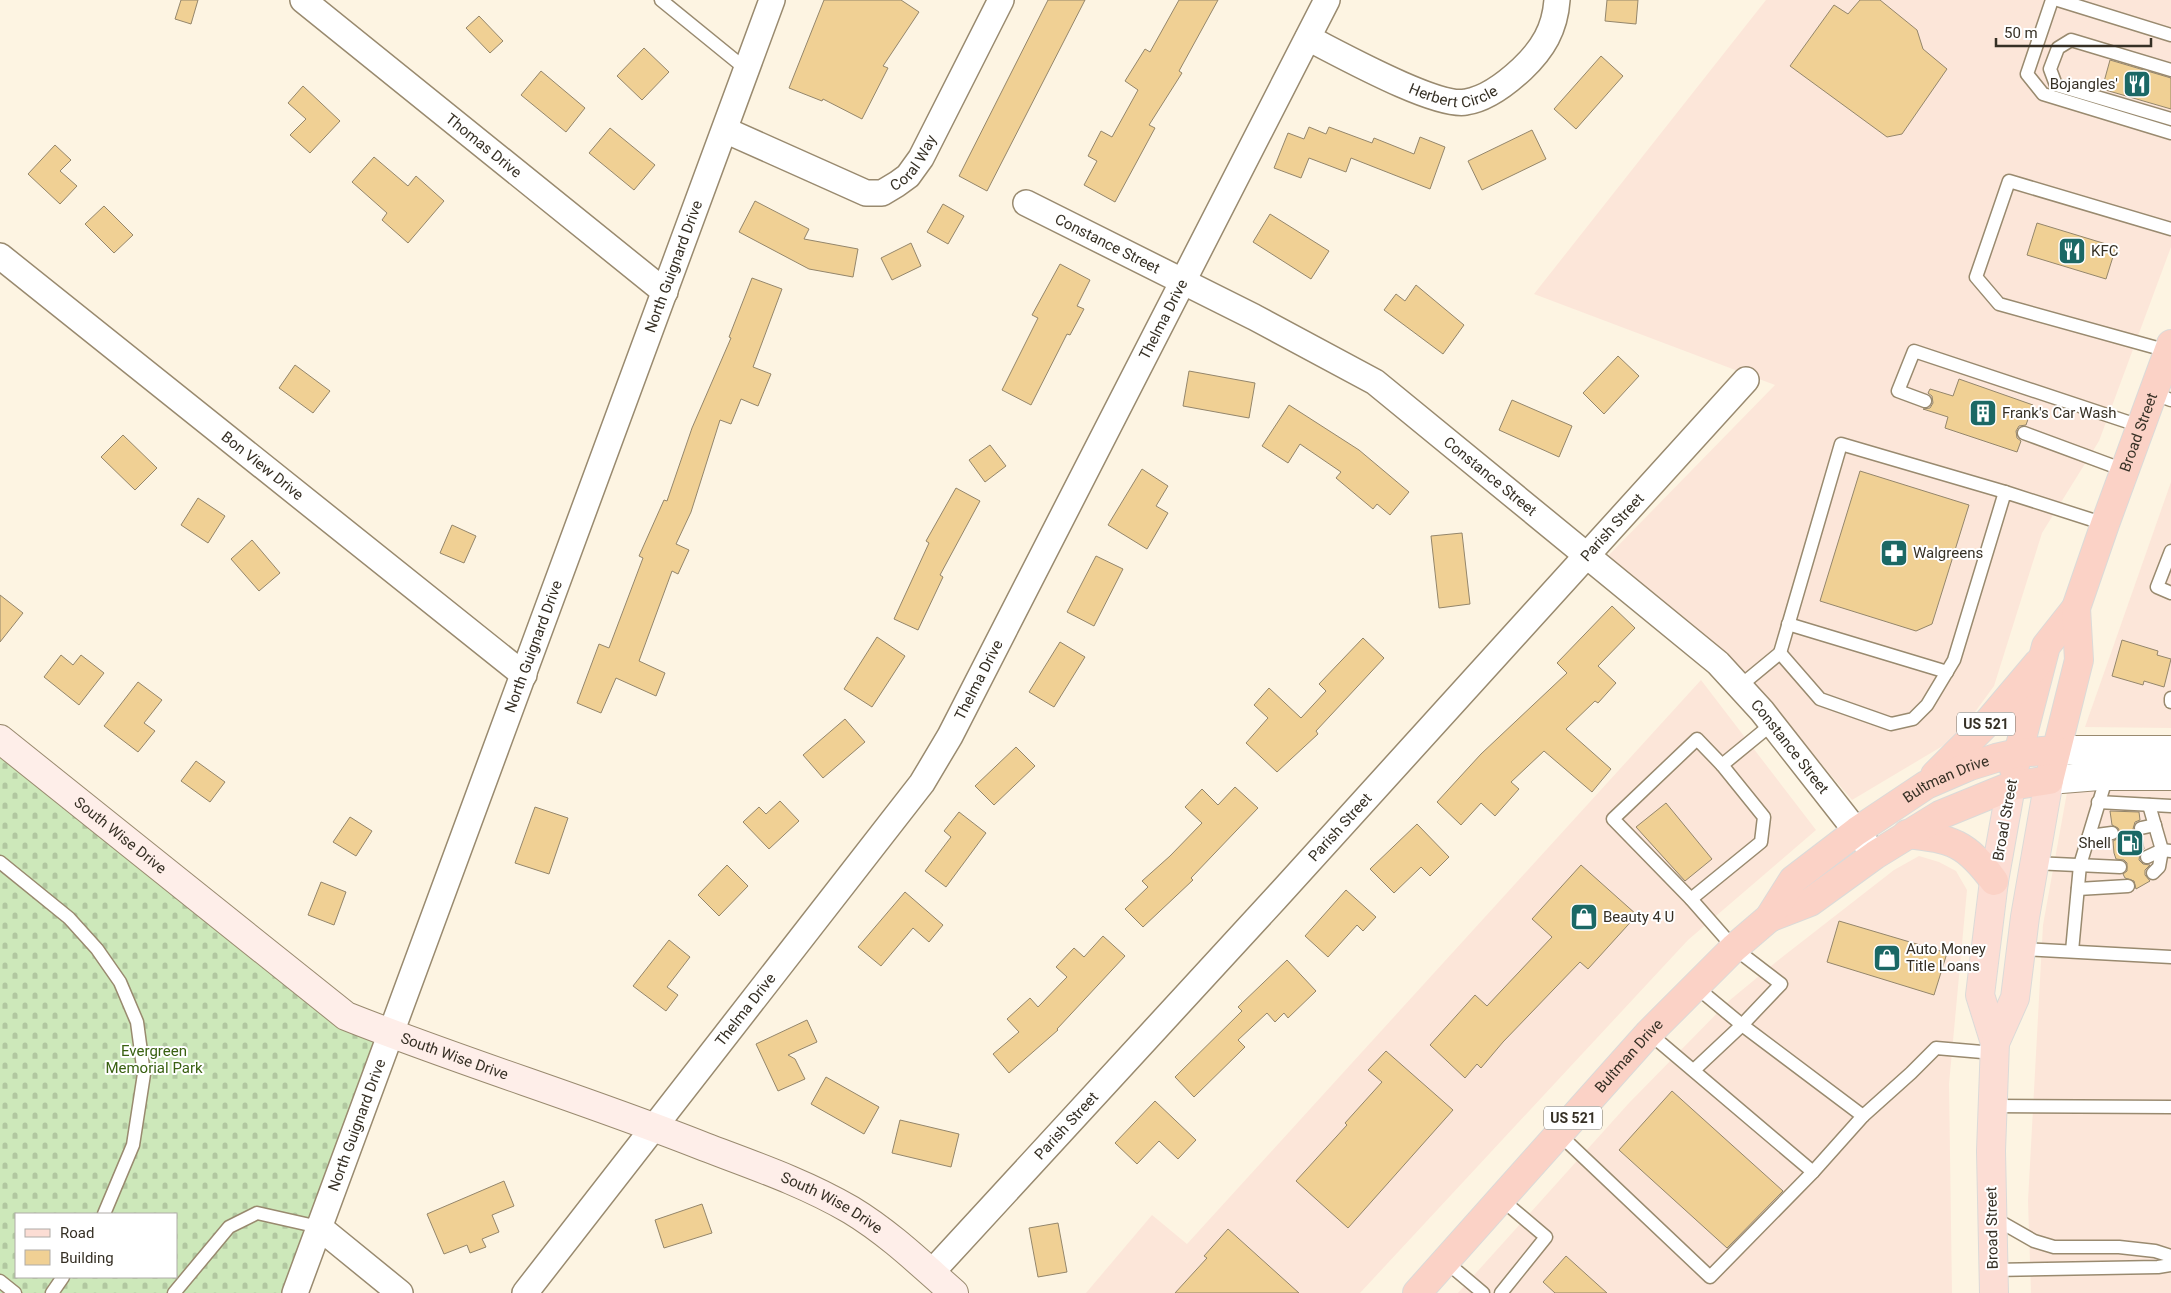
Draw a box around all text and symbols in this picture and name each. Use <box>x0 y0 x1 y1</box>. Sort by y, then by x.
scale bar <box>1996 15 2151 47</box>
text: 50 m <box>2004 24 2038 42</box>
restaurant icon: Bojangles' <box>2122 69 2152 99</box>
street label: Herbert Circle <box>1406 75 1498 93</box>
place label: Bojangles' <box>2050 75 2118 93</box>
text: Herbert Circle <box>1406 80 1501 112</box>
street label: Thomas Drive <box>442 110 525 182</box>
street label: Coral Way <box>887 132 940 195</box>
street label: North Guignard Drive <box>641 198 706 335</box>
street label: Constance Street <box>1052 210 1163 277</box>
restaurant icon: KFC <box>2057 236 2087 266</box>
place label: KFC <box>2091 242 2119 260</box>
street label: Thelma Drive <box>1135 276 1191 363</box>
street label: Broad Street <box>2116 390 2161 474</box>
building icon: Frank's Car Wash <box>1968 398 1998 428</box>
place label: Frank's Car Wash <box>2002 404 2116 422</box>
street label: Bon View Drive <box>218 428 307 504</box>
street label: Constance Street <box>1440 433 1540 520</box>
street label: Parish Street <box>1577 490 1648 565</box>
pharmacy icon: Walgreens <box>1879 538 1909 568</box>
place label: Walgreens <box>1913 544 1983 562</box>
street label: North Guignard Drive <box>501 578 566 715</box>
street label: Thelma Drive <box>951 637 1007 723</box>
street label: Constance Street <box>1747 696 1833 797</box>
road number: US 521 <box>1957 712 2015 736</box>
street label: Bultman Drive <box>1899 752 1991 807</box>
street label: Broad Street <box>1989 778 2021 862</box>
street label: Parish Street <box>1305 789 1376 865</box>
street label: South Wise Drive <box>71 793 170 878</box>
fuel station icon: Shell <box>2115 828 2145 858</box>
place label: Shell <box>2079 834 2111 852</box>
shop icon: Beauty 4 U <box>1569 902 1599 932</box>
place label: Beauty 4 U <box>1603 908 1674 926</box>
place label: Auto Money Title Loans <box>1906 940 1986 975</box>
shop icon: Auto Money Title Loans <box>1872 943 1902 973</box>
street label: Thelma Drive <box>712 970 780 1050</box>
street label: Bultman Drive <box>1591 1015 1667 1097</box>
street label: South Wise Drive <box>398 1029 511 1084</box>
park label: Evergreen Memorial Park <box>105 1042 203 1077</box>
street label: North Guignard Drive <box>324 1056 390 1194</box>
street label: Parish Street <box>1031 1088 1102 1163</box>
road number: US 521 <box>1544 1106 1602 1130</box>
street label: South Wise Drive <box>778 1168 886 1237</box>
street label: Broad Street <box>1982 1186 2002 1270</box>
legend <box>15 1213 178 1278</box>
text: Road <box>60 1224 94 1242</box>
text: Building <box>60 1249 114 1267</box>

